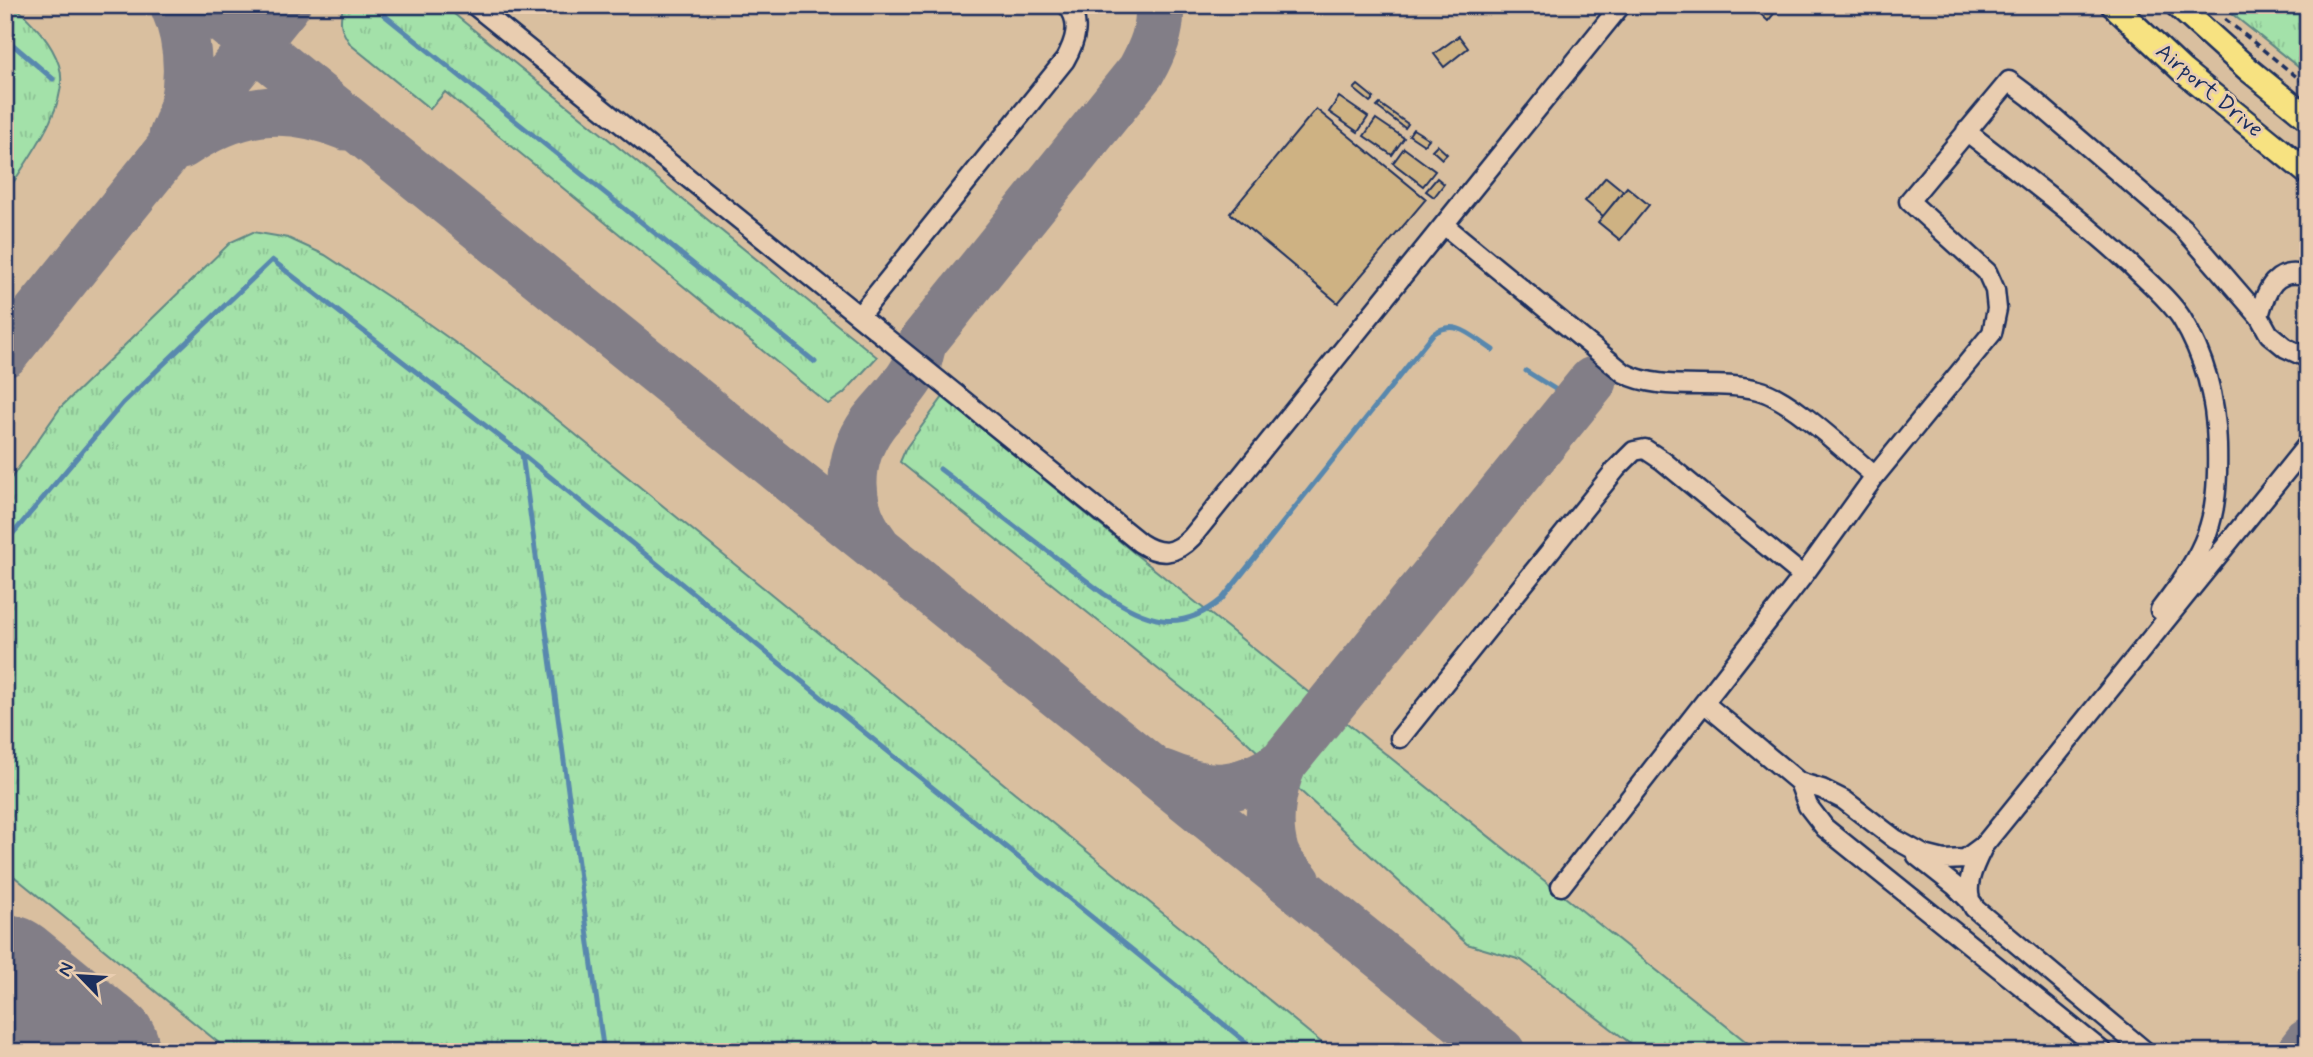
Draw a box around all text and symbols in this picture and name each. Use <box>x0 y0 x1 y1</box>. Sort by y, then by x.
street label: Airport Drive <box>2149 37 2269 145</box>
north arrow <box>46 942 116 1012</box>
text: N <box>52 958 80 980</box>

